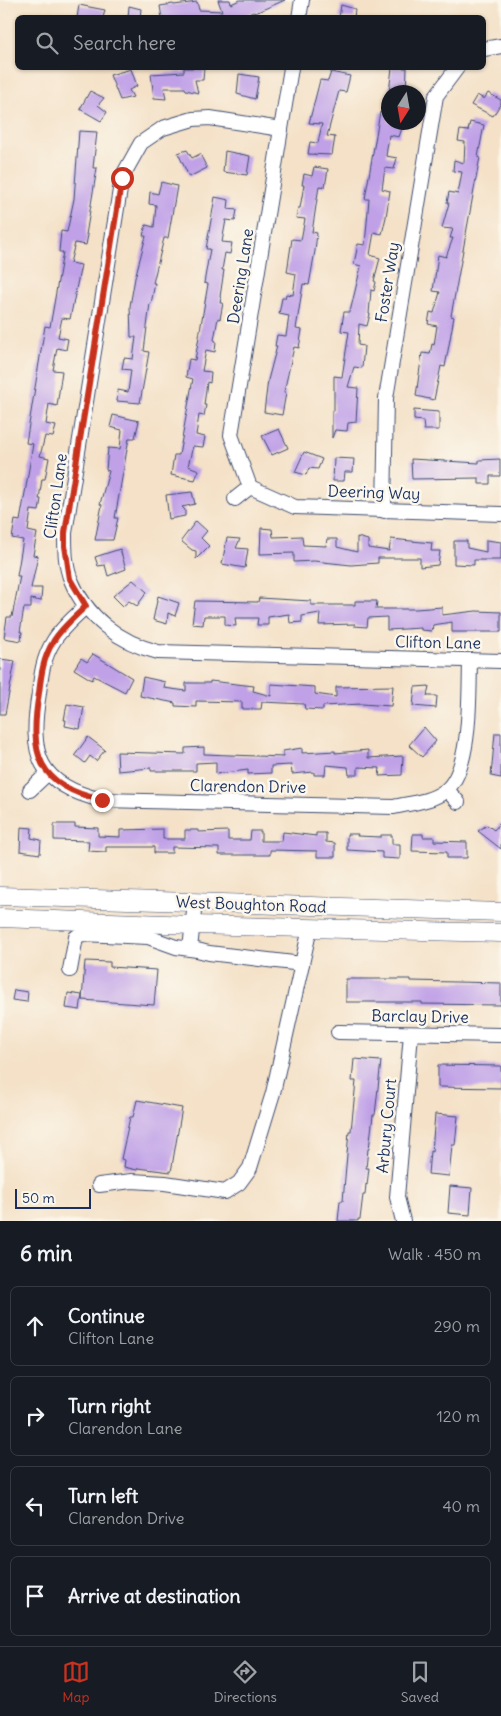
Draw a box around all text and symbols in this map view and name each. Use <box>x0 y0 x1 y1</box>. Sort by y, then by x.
search box <box>15 15 486 70</box>
icon: search <box>33 29 61 57</box>
text: Search here <box>73 31 176 55</box>
north arrow <box>381 85 426 130</box>
route start <box>111 167 134 190</box>
street label: Deering Lane <box>223 227 257 325</box>
street label: Foster Way <box>371 240 403 324</box>
street label: Clifton Lane <box>39 452 71 540</box>
street label: Deering Way <box>327 480 421 504</box>
street label: Clifton Lane <box>395 631 481 653</box>
street label: Clarendon Drive <box>190 775 306 797</box>
route end <box>91 789 114 812</box>
street label: West Boughton Road <box>175 891 327 917</box>
street label: Barclay Drive <box>371 1005 469 1027</box>
street label: Arbury Court <box>372 1077 400 1174</box>
scale bar <box>15 1186 91 1209</box>
text: 50 m <box>22 1189 55 1207</box>
text: 6 min <box>20 1240 72 1267</box>
text: Walk · 450 m <box>388 1244 481 1264</box>
text: Continue <box>68 1304 145 1328</box>
icon: ahead <box>21 1312 49 1340</box>
text: 290 m <box>434 1316 480 1336</box>
text: Clifton Lane <box>68 1328 154 1348</box>
text: Turn right <box>68 1394 151 1418</box>
icon: right <box>21 1402 49 1430</box>
text: 120 m <box>437 1406 480 1426</box>
text: Clarendon Lane <box>68 1418 182 1438</box>
text: Turn left <box>68 1484 138 1508</box>
icon: left <box>21 1492 49 1520</box>
text: 40 m <box>442 1496 480 1516</box>
text: Clarendon Drive <box>68 1508 185 1528</box>
icon: arrive <box>21 1582 49 1610</box>
text: Arrive at destination <box>68 1584 241 1608</box>
tab: Map <box>62 1658 90 1706</box>
tab: Directions <box>214 1658 277 1706</box>
tab: Saved <box>401 1658 439 1706</box>

